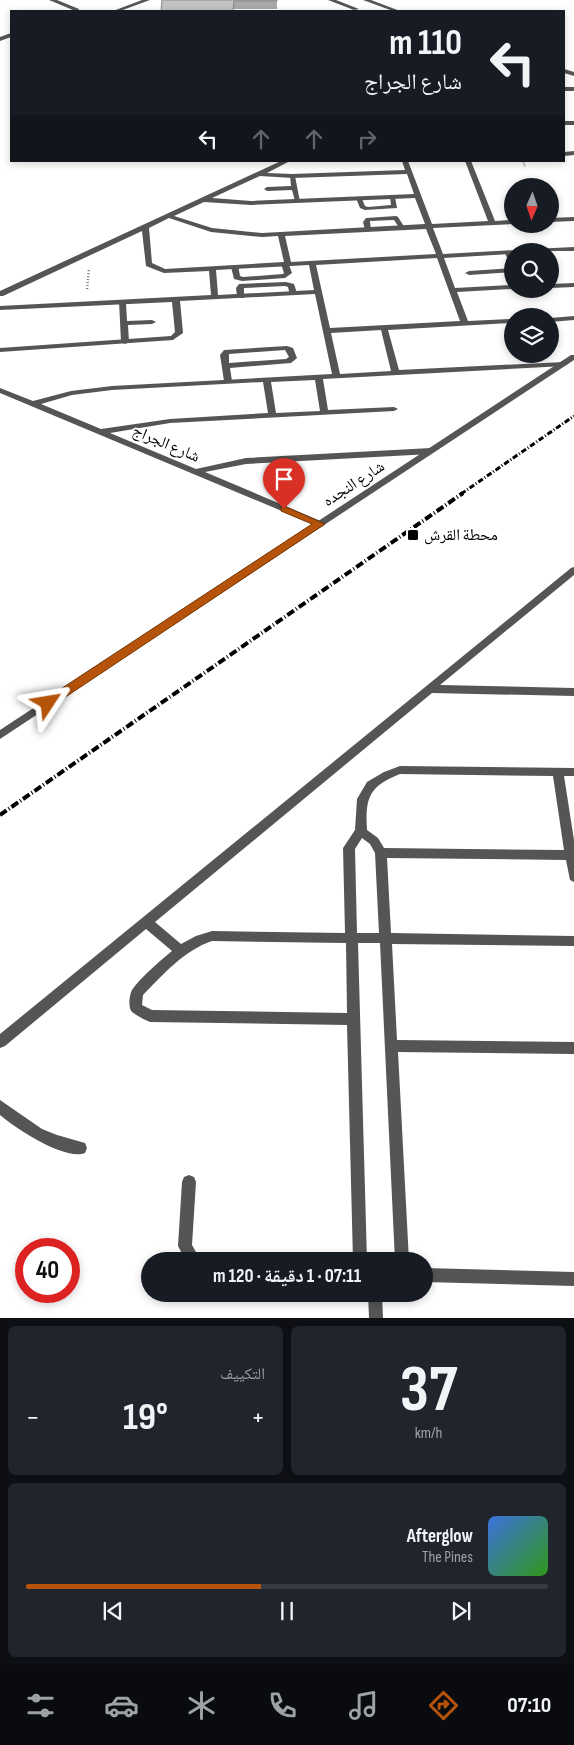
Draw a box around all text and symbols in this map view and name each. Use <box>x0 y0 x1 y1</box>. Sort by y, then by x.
text: 110 m <box>389 22 462 65</box>
icon: left <box>480 30 545 95</box>
text: شارع الجراج <box>364 69 462 96</box>
icon: left <box>194 125 222 153</box>
icon: ahead <box>247 125 275 153</box>
icon: ahead <box>300 125 328 153</box>
icon: right <box>353 125 381 153</box>
north arrow <box>504 178 559 232</box>
map controls <box>504 178 559 363</box>
button: search <box>504 243 559 298</box>
button: layers <box>504 308 559 363</box>
street label: شارع الجراج <box>129 421 203 467</box>
street label: شارع النجده <box>320 457 388 511</box>
pin <box>263 458 305 509</box>
icon: arrive <box>270 465 298 493</box>
place label: محطة القرش <box>424 526 498 545</box>
marker: محطة القرش <box>406 528 420 542</box>
position arrow <box>21 676 73 728</box>
speed limit sign: 40 <box>15 1238 80 1303</box>
text: 07:11 · 1 دقيقة · 120 m <box>213 1265 361 1288</box>
text: 37 <box>400 1352 457 1430</box>
text: التكييف <box>220 1365 265 1384</box>
text: 19° <box>123 1395 168 1440</box>
text: − <box>26 1401 40 1434</box>
text: + <box>251 1401 265 1434</box>
text: km/h <box>415 1424 442 1443</box>
text: Afterglow <box>407 1525 473 1548</box>
text: The Pines <box>422 1548 473 1567</box>
icon: previous <box>99 1597 127 1625</box>
icon: pause <box>273 1597 301 1625</box>
icon: next <box>447 1597 475 1625</box>
icon: filters <box>23 1688 58 1723</box>
icon: car <box>104 1688 139 1723</box>
icon: climate <box>184 1688 219 1723</box>
icon: phone <box>265 1688 300 1723</box>
icon: music <box>346 1688 381 1723</box>
icon: directions <box>426 1688 461 1723</box>
text: 07:10 <box>507 1692 551 1719</box>

